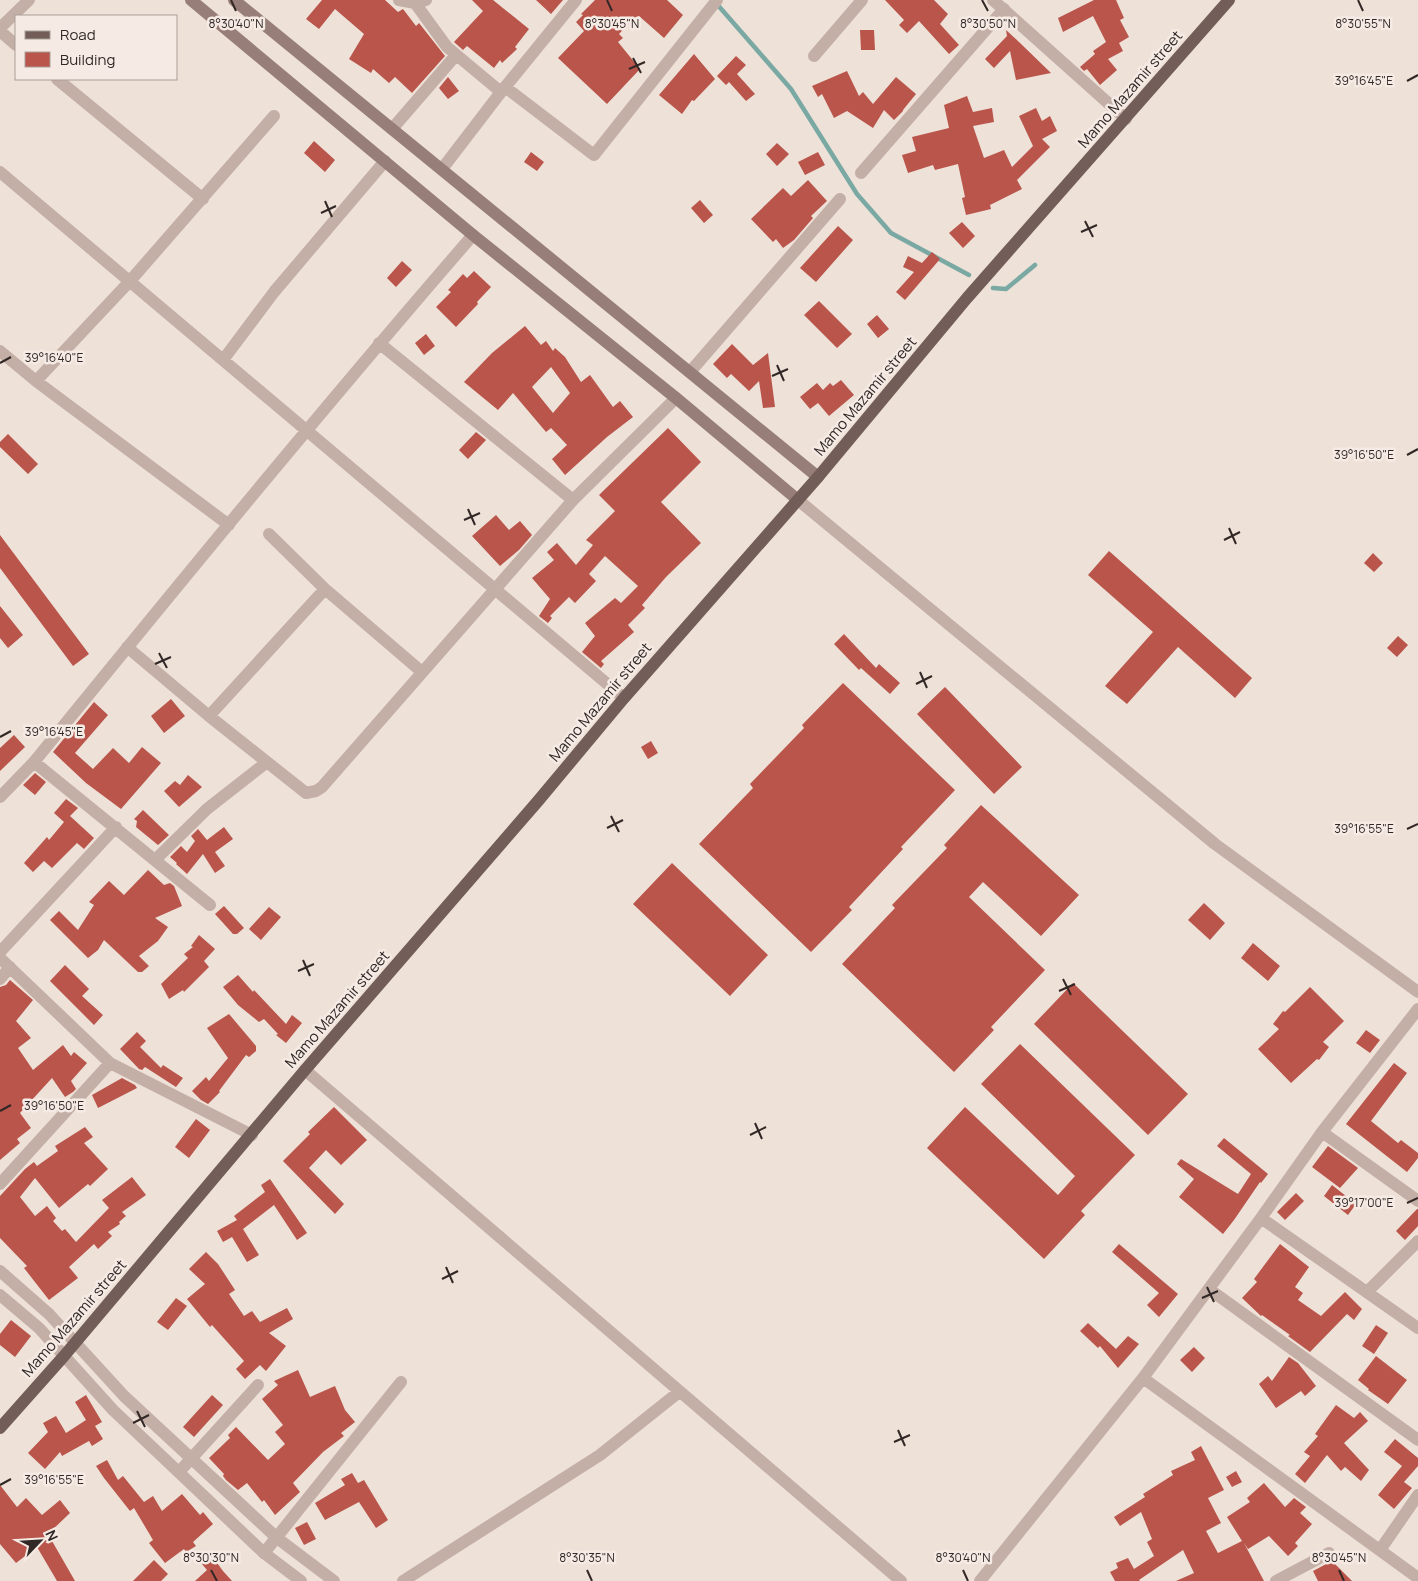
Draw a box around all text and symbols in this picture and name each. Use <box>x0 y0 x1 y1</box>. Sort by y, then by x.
legend <box>15 15 178 80</box>
text: 8°30'40"N <box>209 15 263 32</box>
text: 8°30'45"N <box>585 15 639 32</box>
text: 8°30'50"N <box>960 15 1016 32</box>
text: 8°30'55"N <box>1335 15 1391 32</box>
text: Road <box>60 24 96 45</box>
street label: Mamo Mazamir street <box>1073 26 1187 152</box>
text: Building <box>60 49 115 70</box>
text: 39°16'45"E <box>1335 72 1393 89</box>
street label: Mamo Mazamir street <box>809 332 921 460</box>
text: 39°16'40"E <box>25 349 83 366</box>
text: 39°16'50"E <box>1334 446 1394 463</box>
street label: Mamo Mazamir street <box>544 638 656 766</box>
text: 39°16'45"E <box>25 723 83 740</box>
text: 39°16'55"E <box>1334 820 1394 837</box>
street label: Mamo Mazamir street <box>280 946 394 1072</box>
text: 39°16'50"E <box>24 1097 84 1114</box>
text: 39°17'00"E <box>1335 1194 1394 1211</box>
street label: Mamo Mazamir street <box>17 1255 131 1381</box>
text: 39°16'55"E <box>24 1471 84 1488</box>
north arrow <box>15 1516 65 1566</box>
text: N <box>41 1527 63 1544</box>
text: 8°30'30"N <box>183 1549 239 1566</box>
text: 8°30'35"N <box>559 1549 615 1566</box>
text: 8°30'40"N <box>936 1549 990 1566</box>
text: 8°30'45"N <box>1312 1549 1366 1566</box>

